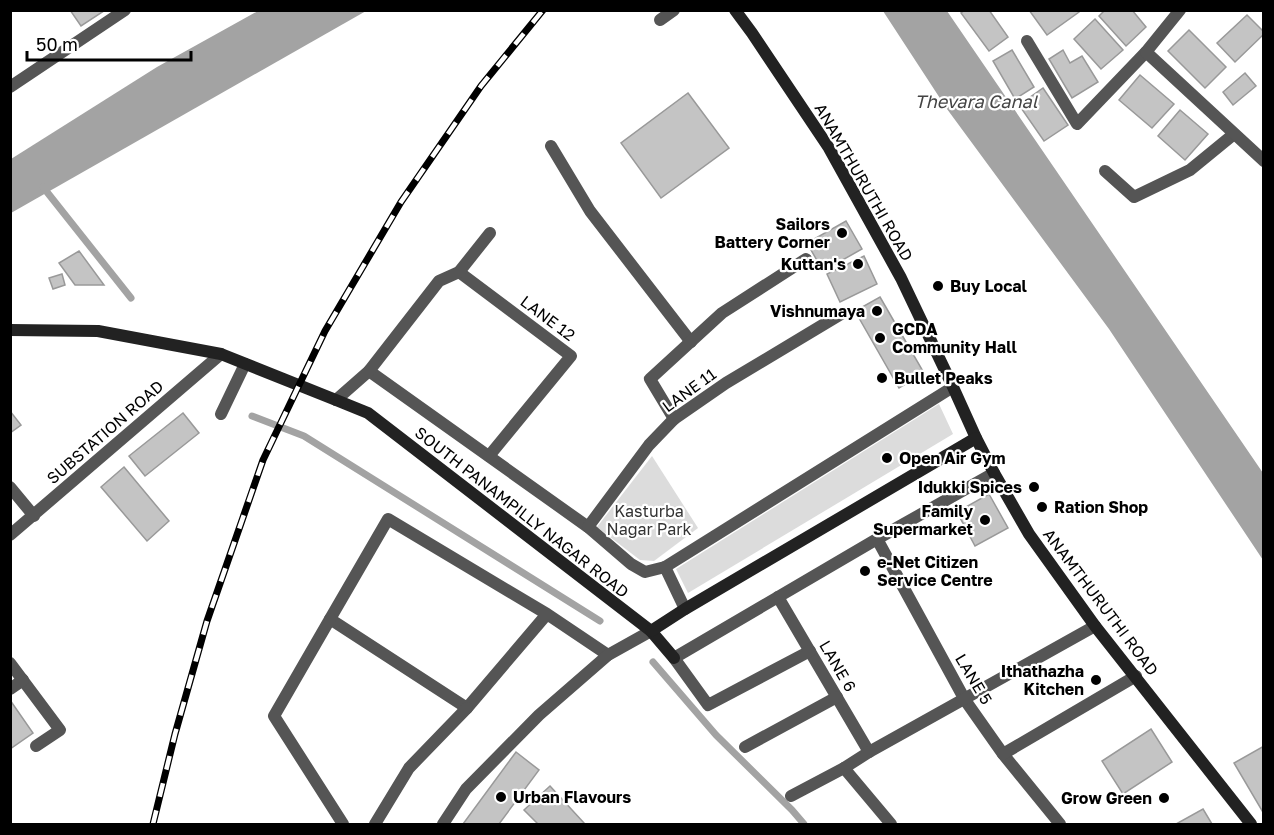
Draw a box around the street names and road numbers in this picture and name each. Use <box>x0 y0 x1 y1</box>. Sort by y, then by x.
street label: ANAMTHURUTHI ROAD <box>811 100 917 264</box>
street label: LANE 12 <box>517 291 579 345</box>
street label: LANE 11 <box>658 364 720 416</box>
street label: SUBSTATION ROAD <box>43 376 167 488</box>
street label: SOUTH PANAMPILLY NAGAR ROAD <box>411 422 633 602</box>
street label: ANAMTHURUTHI ROAD <box>1039 525 1163 679</box>
street label: LANE 6 <box>815 637 861 695</box>
street label: LANE 5 <box>951 650 997 708</box>

